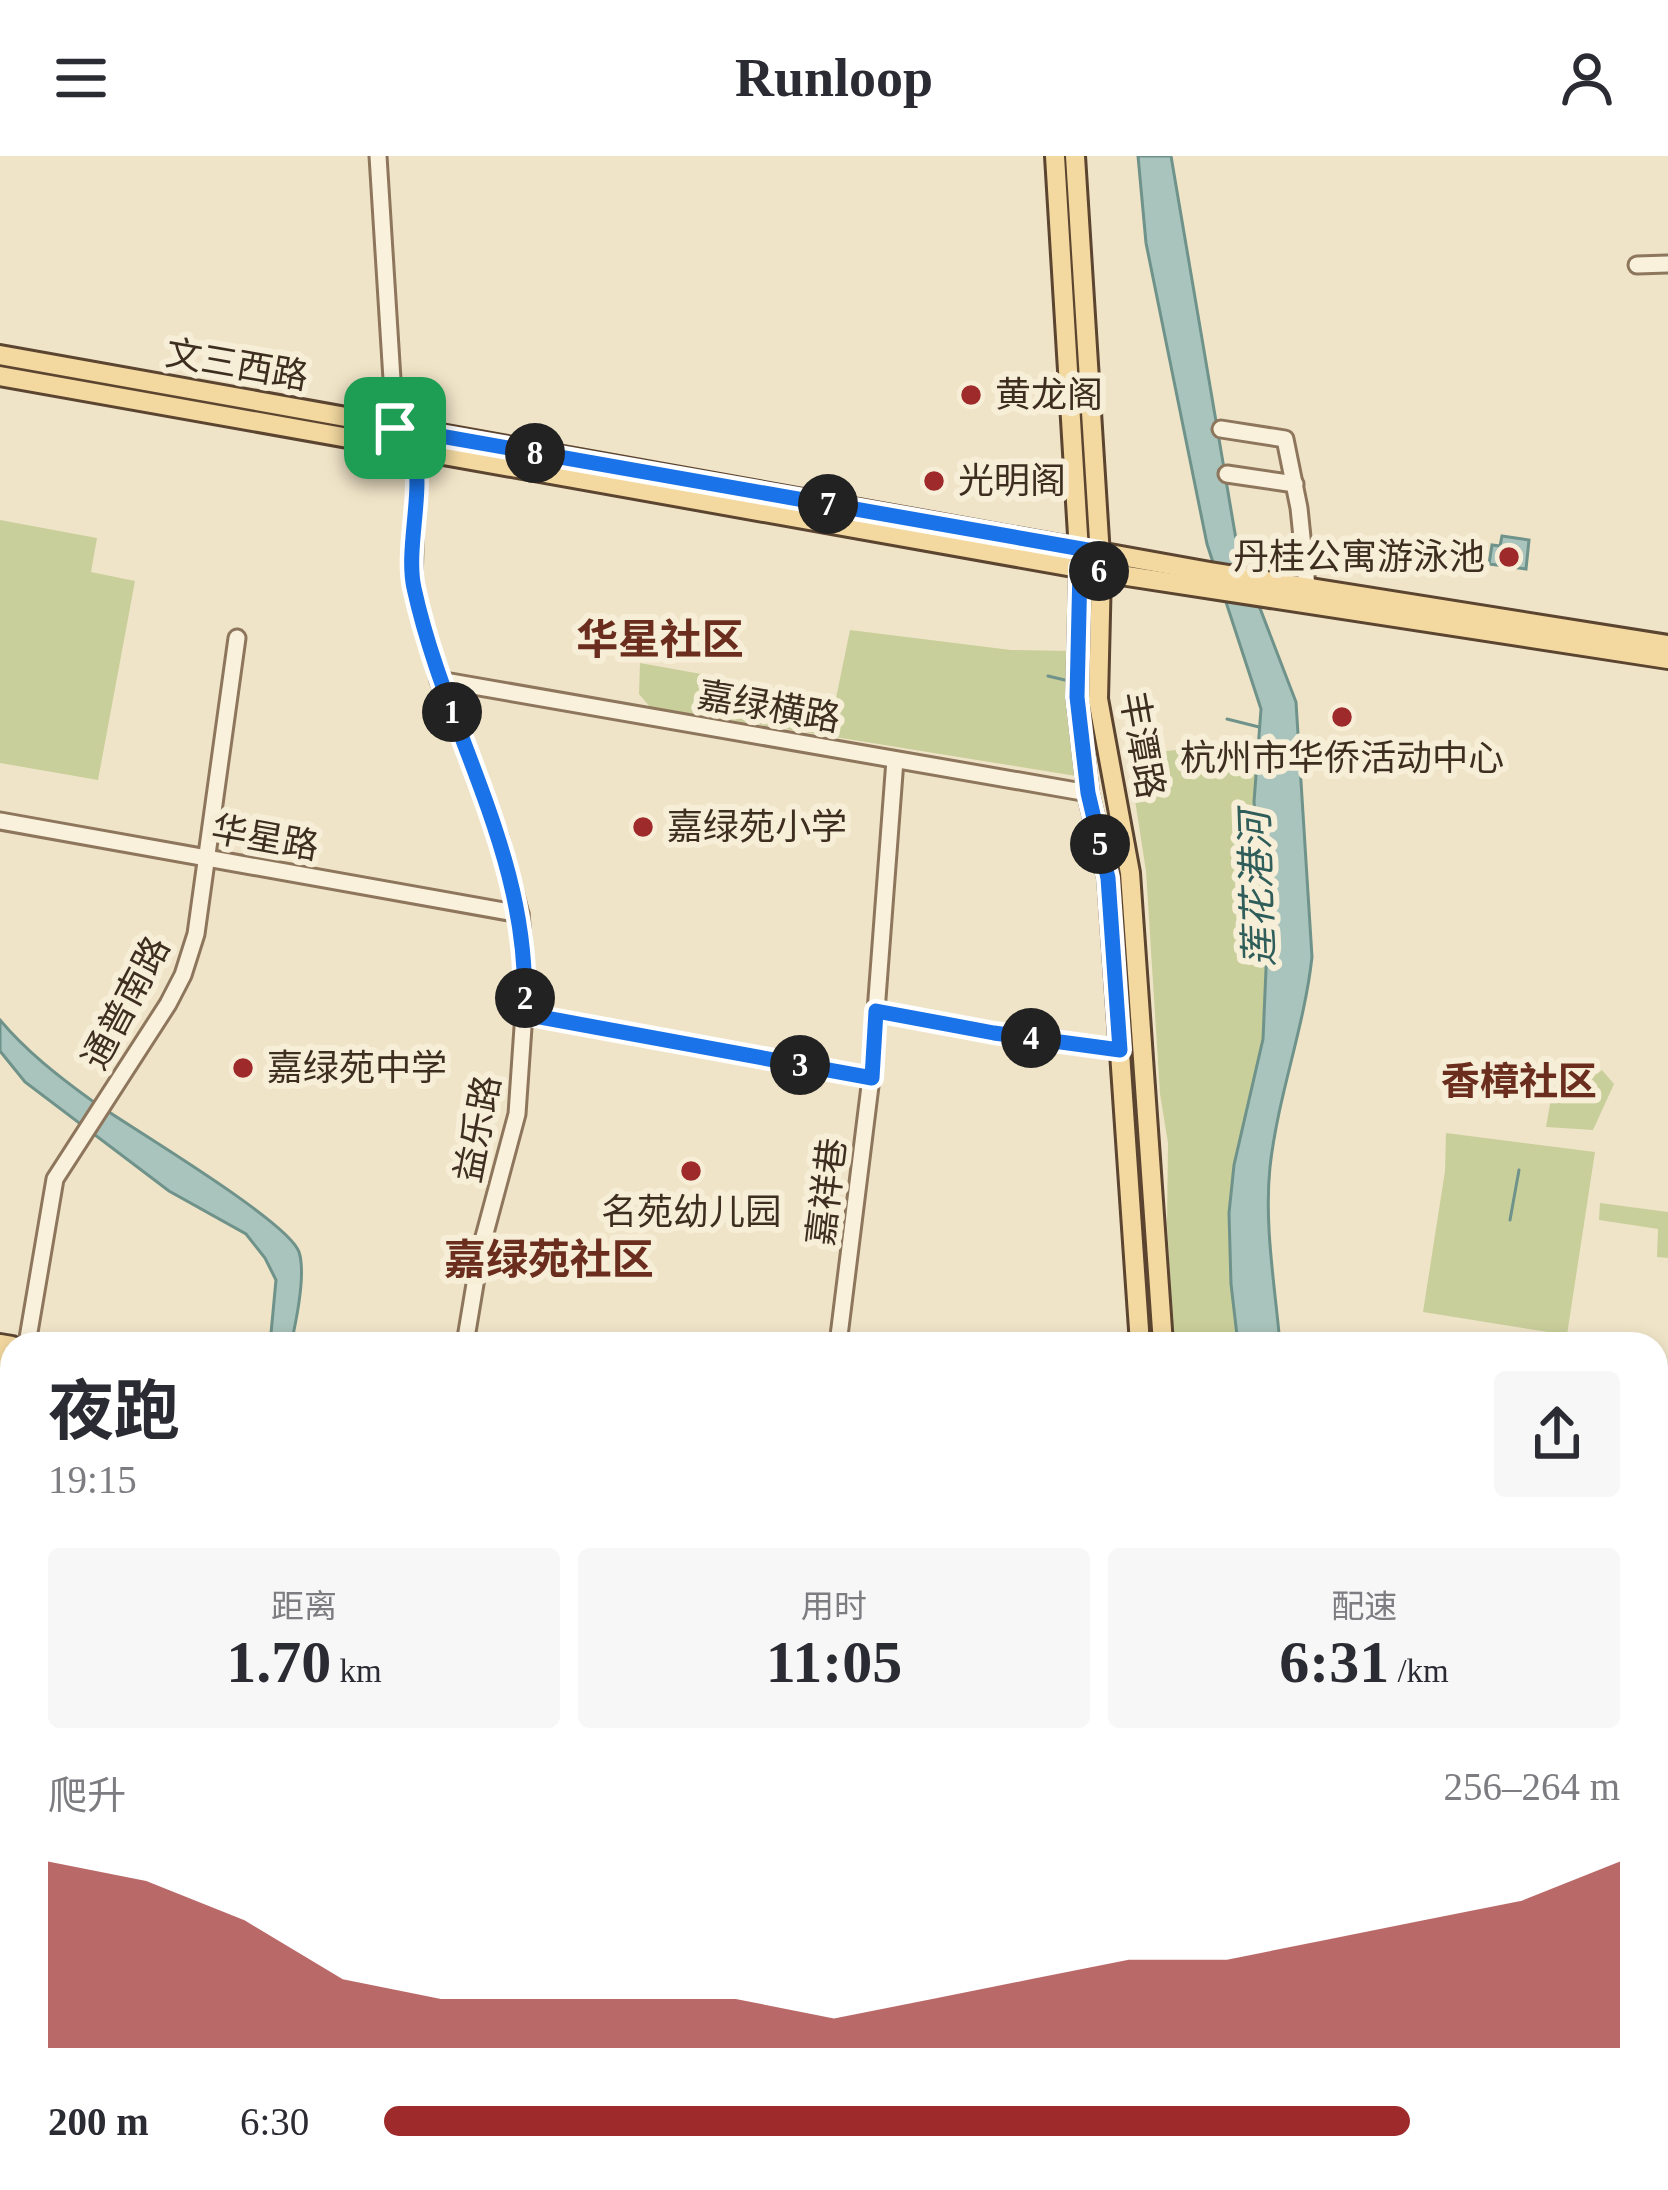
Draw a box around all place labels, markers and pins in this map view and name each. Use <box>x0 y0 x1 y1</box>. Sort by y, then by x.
place label: 黄龙阁 <box>995 375 1103 415</box>
pin <box>344 377 446 479</box>
marker: 黄龙阁 <box>958 382 984 408</box>
pin: 8 <box>505 423 565 483</box>
place label: 光明阁 <box>958 461 1066 501</box>
marker: 光明阁 <box>921 468 947 494</box>
pin: 7 <box>798 474 858 534</box>
place label: 丹桂公寓游泳池 <box>1233 537 1485 577</box>
pin: 6 <box>1069 541 1129 601</box>
marker: 丹桂公寓游泳池 <box>1496 544 1522 570</box>
pin: 1 <box>422 682 482 742</box>
marker: 杭州市华侨活动中心 <box>1329 704 1355 730</box>
place label: 杭州市华侨活动中心 <box>1180 738 1504 778</box>
place label: 嘉绿苑小学 <box>667 807 847 847</box>
marker: 嘉绿苑小学 <box>630 814 656 840</box>
pin: 5 <box>1070 814 1130 874</box>
pin: 2 <box>495 968 555 1028</box>
pin: 4 <box>1001 1008 1061 1068</box>
pin: 3 <box>770 1035 830 1095</box>
place label: 嘉绿苑中学 <box>267 1048 447 1088</box>
marker: 嘉绿苑中学 <box>230 1055 256 1081</box>
marker: 名苑幼儿园 <box>678 1158 704 1184</box>
place label: 名苑幼儿园 <box>601 1192 781 1232</box>

